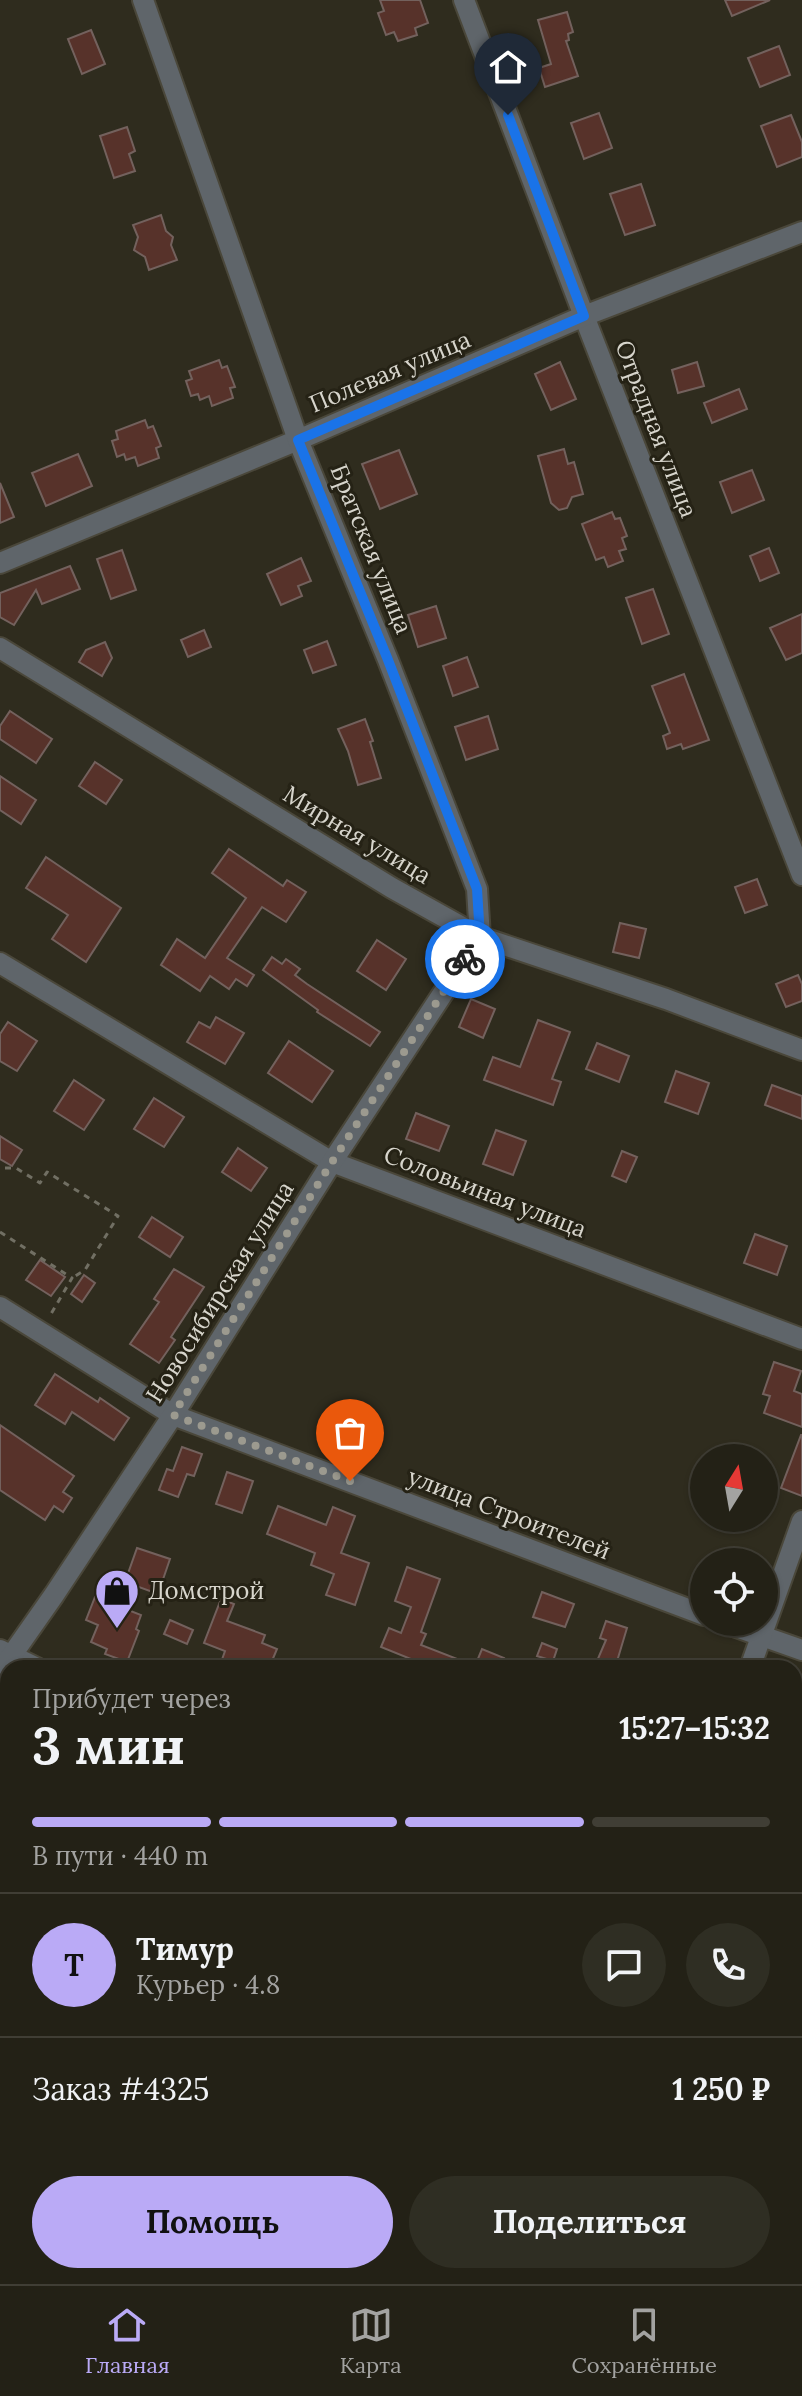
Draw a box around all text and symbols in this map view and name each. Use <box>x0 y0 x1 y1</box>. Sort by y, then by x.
pin <box>474 33 542 115</box>
icon: home <box>486 45 530 89</box>
street label: Полевая улица <box>304 324 475 419</box>
street label: Отрадная улица <box>608 336 705 522</box>
street label: Братская улица <box>323 460 420 638</box>
street label: Мирная улица <box>278 778 437 891</box>
courier <box>425 919 505 999</box>
icon: bike <box>443 937 487 981</box>
street label: Соловьиная улица <box>379 1139 591 1244</box>
street label: Новосибирская улица <box>139 1175 300 1408</box>
pin <box>316 1399 384 1481</box>
icon: bag <box>328 1411 372 1455</box>
north arrow <box>690 1444 778 1532</box>
map controls <box>690 1444 778 1636</box>
street label: улица Строителей <box>403 1461 615 1566</box>
button: locate <box>690 1548 778 1636</box>
shop icon: Домстрой <box>93 1567 141 1630</box>
place label: Домстрой <box>148 1575 264 1606</box>
text: Прибудет через <box>32 1682 231 1715</box>
text: 15:27–15:32 <box>619 1709 770 1747</box>
text: 3 мин <box>32 1712 185 1778</box>
text: В пути · 440 m <box>32 1839 208 1872</box>
button: chat <box>582 1923 666 2007</box>
button: phone <box>686 1923 770 2007</box>
text: Тимур <box>136 1930 234 1968</box>
text: Т <box>64 1946 84 1984</box>
text: Курьер · 4.8 <box>136 1968 280 2001</box>
text: Заказ #4325 <box>32 2070 209 2108</box>
text: 1 250 ₽ <box>672 2070 770 2108</box>
button: Помощь <box>32 2176 393 2268</box>
button: Поделиться <box>409 2176 770 2268</box>
tab: Главная <box>85 2303 170 2379</box>
tab: Карта <box>340 2303 402 2379</box>
tab: Сохранённые <box>571 2303 717 2379</box>

